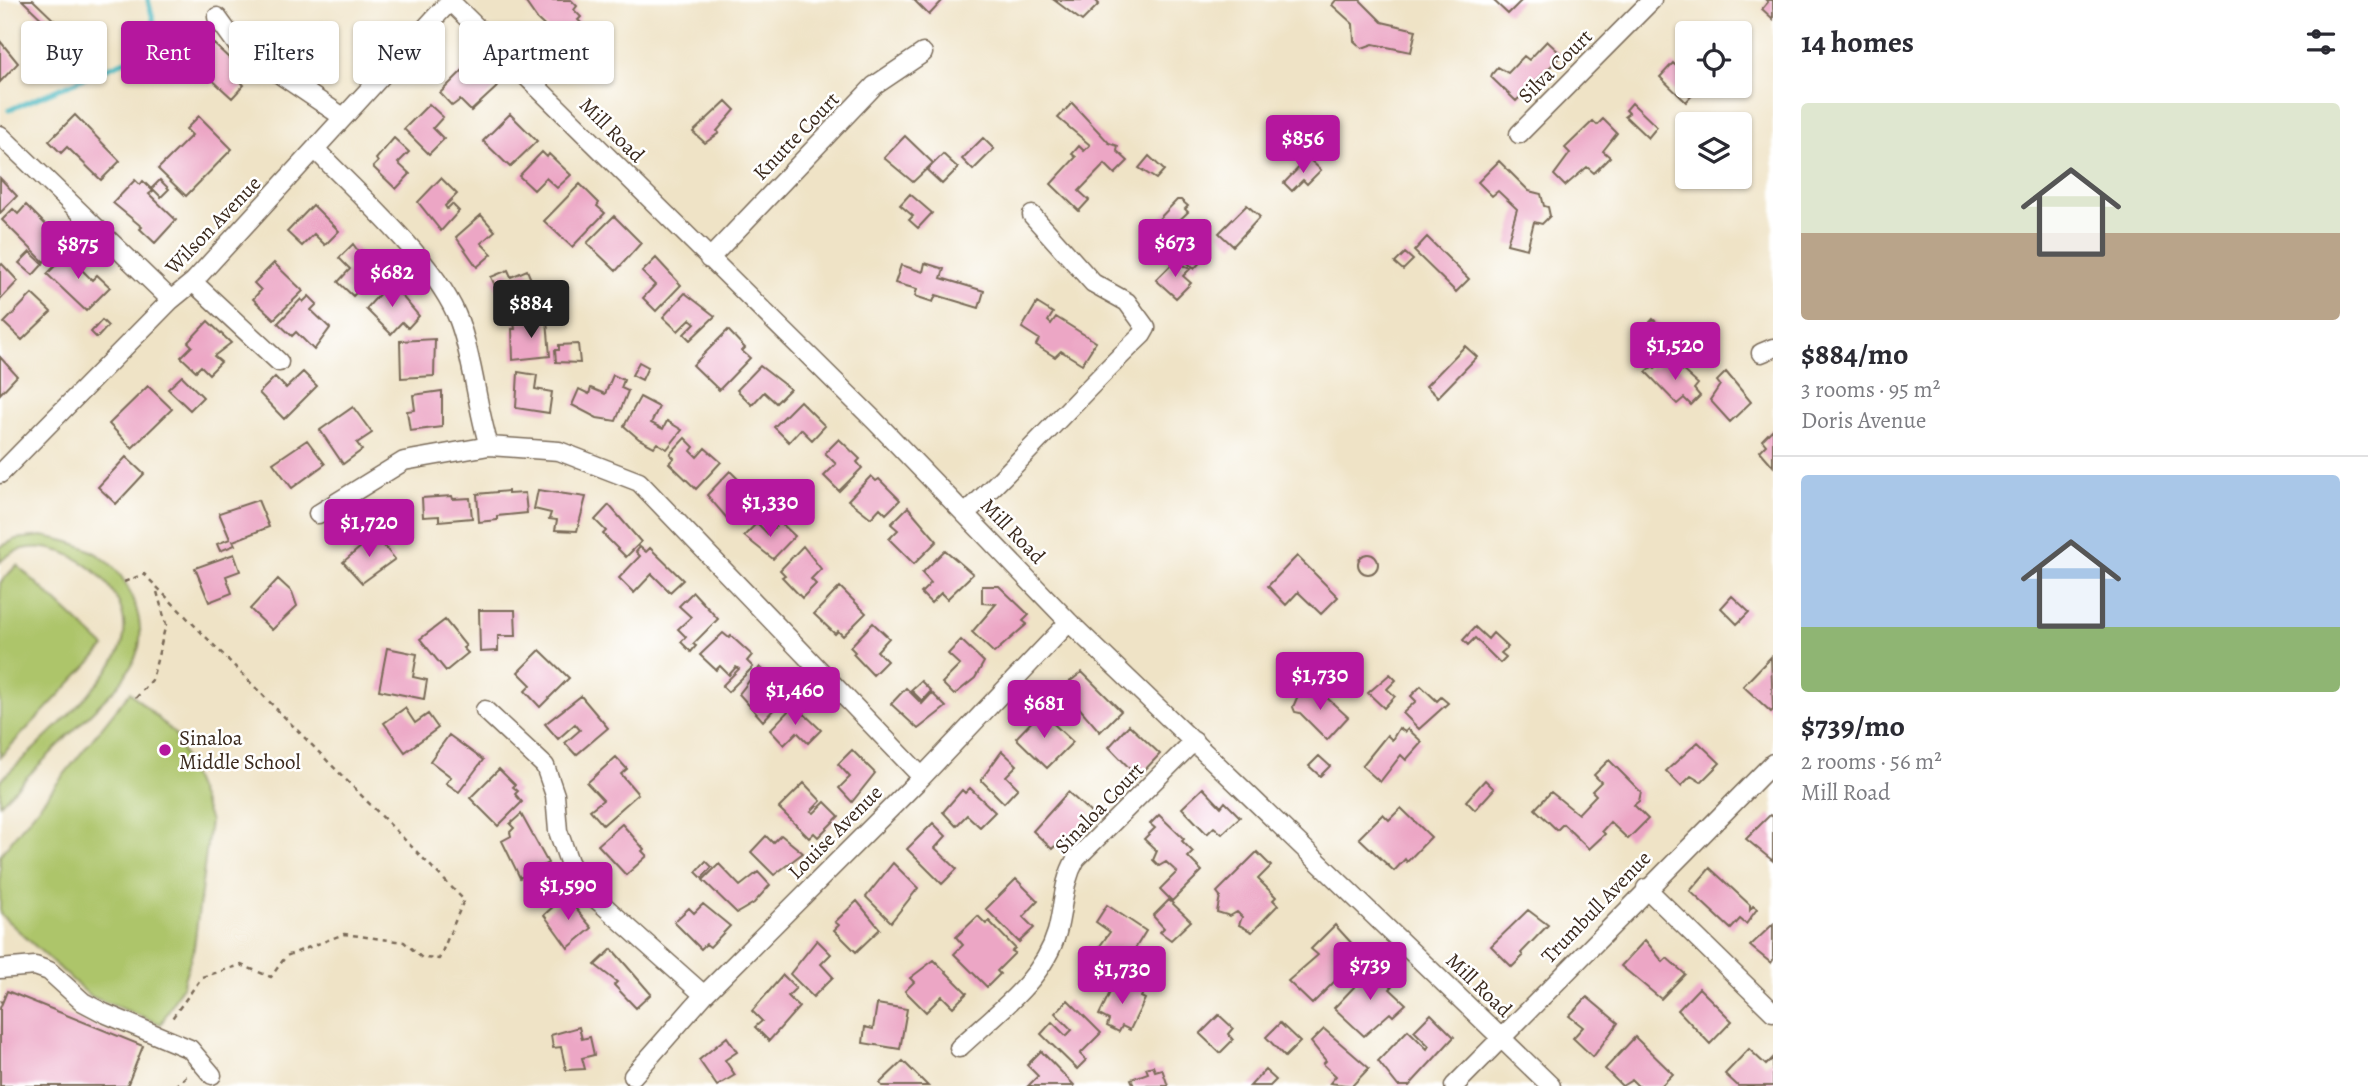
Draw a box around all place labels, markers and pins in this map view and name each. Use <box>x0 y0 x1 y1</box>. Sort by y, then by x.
pin: $856 <box>1262 116 1344 175</box>
pin: $673 <box>1134 219 1216 279</box>
pin: $875 <box>37 222 119 281</box>
pin: $682 <box>351 250 433 309</box>
pin: $884 <box>490 280 572 340</box>
pin: $1,520 <box>1618 322 1732 382</box>
pin: $1,330 <box>713 480 827 539</box>
pin: $1,720 <box>312 500 426 559</box>
pin: $1,730 <box>1263 652 1377 712</box>
pin: $1,460 <box>738 668 852 727</box>
pin: $681 <box>1003 680 1085 740</box>
place label: Sinaloa Middle School <box>179 724 301 776</box>
marker: Sinaloa Middle School <box>157 742 173 758</box>
pin: $1,590 <box>511 862 625 922</box>
pin: $739 <box>1329 942 1411 1002</box>
pin: $1,730 <box>1065 946 1179 1006</box>

